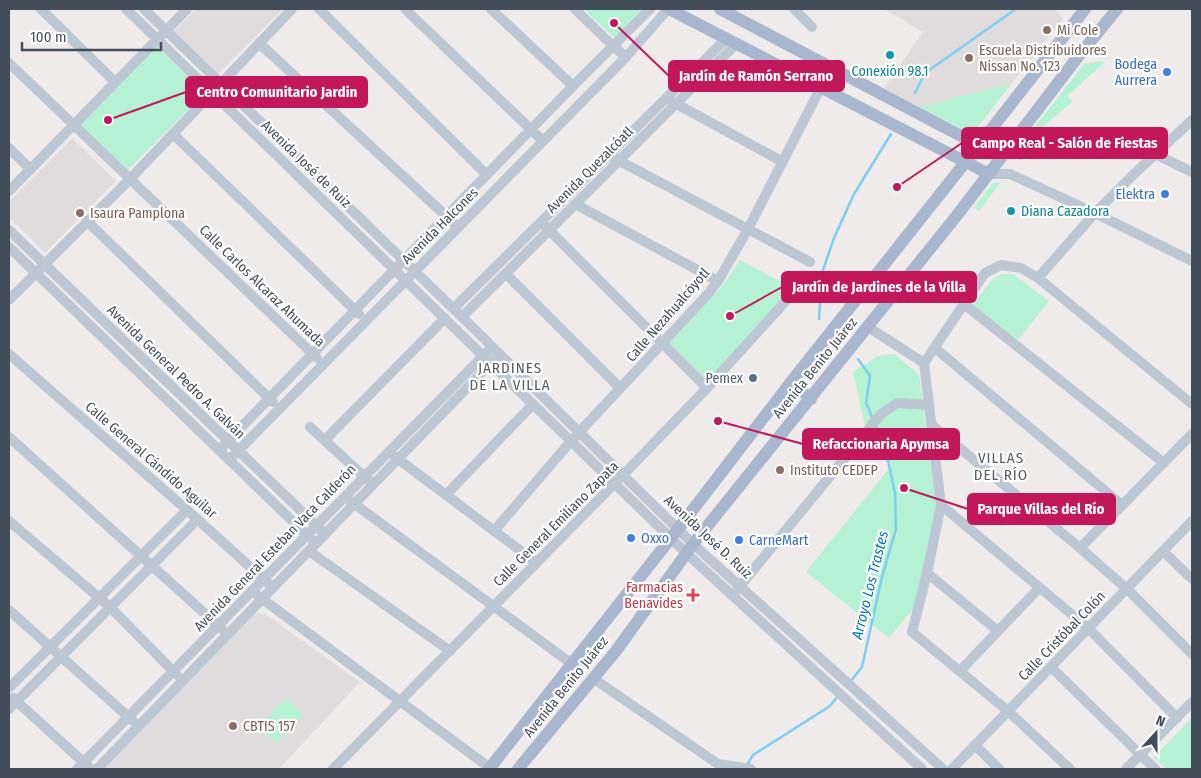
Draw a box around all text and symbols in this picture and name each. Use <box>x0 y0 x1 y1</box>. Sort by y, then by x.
scale bar <box>22 20 161 52</box>
place label: Mi Cole <box>1057 22 1099 39</box>
marker: Mi Cole <box>1041 24 1053 36</box>
text: 100 m <box>30 28 67 46</box>
place label: Escuela Distribuidores Nissan No. 123 <box>979 42 1107 75</box>
marker: Conexión 98.1 <box>884 49 896 61</box>
marker: Escuela Distribuidores Nissan No. 123 <box>963 52 975 64</box>
place label: Bodega Aurrera <box>1114 56 1157 89</box>
callout: Jardín de Ramón Serrano <box>669 61 844 91</box>
place label: Conexión 98.1 <box>852 63 928 80</box>
marker: Bodega Aurrera <box>1161 66 1173 78</box>
text: Jardín de Ramón Serrano <box>678 67 833 85</box>
callout: Centro Comunitario Jardin <box>186 77 367 107</box>
text: Centro Comunitario Jardin <box>197 83 358 101</box>
street label: Avenida José de Ruiz <box>258 117 355 211</box>
street label: Avenida Quezalcóatl <box>543 123 637 217</box>
callout: Campo Real - Salón de Fiestas <box>962 128 1167 158</box>
text: Campo Real - Salón de Fiestas <box>972 134 1158 152</box>
street label: Avenida Halcones <box>398 184 482 268</box>
place label: Elektra <box>1116 186 1155 203</box>
marker: Elektra <box>1159 188 1171 200</box>
place label: Diana Cazadora <box>1021 203 1109 220</box>
place label: Isaura Pamplona <box>90 205 185 222</box>
marker: Diana Cazadora <box>1005 205 1017 217</box>
marker: Isaura Pamplona <box>74 207 86 219</box>
street label: Calle Carlos Alcaraz Ahumada <box>196 222 328 351</box>
street label: Calle Nezahualcóyotl <box>623 264 713 365</box>
callout: Jardín de Jardines de la Villa <box>782 272 976 302</box>
text: Jardín de Jardines de la Villa <box>791 278 967 296</box>
street label: Avenida General Pedro A. Galván <box>104 302 248 442</box>
street label: Avenida Benito Juárez <box>769 314 861 422</box>
district label: JARDINES DE LA VILLA <box>469 359 551 394</box>
place label: Pemex <box>705 370 744 387</box>
marker: Pemex <box>747 372 759 384</box>
street label: Calle General Cándido Aguilar <box>82 398 220 522</box>
callout: Refaccionaria Apymsa <box>803 429 959 459</box>
text: Refaccionaria Apymsa <box>813 435 950 453</box>
district label: VILLAS DEL RÍO <box>974 449 1028 484</box>
street label: Calle General Emiliano Zapata <box>490 458 622 590</box>
street label: Avenida General Esteban Vaca Calderón <box>191 461 359 635</box>
place label: Instituto CEDEP <box>790 462 878 479</box>
marker: Instituto CEDEP <box>774 464 786 476</box>
street label: Avenida José D. Ruiz <box>660 492 756 583</box>
callout: Parque Villas del Río <box>968 494 1115 524</box>
text: Parque Villas del Río <box>978 500 1104 518</box>
water label: Arroyo Los Trastes <box>848 528 892 642</box>
place label: Oxxo <box>641 530 669 547</box>
marker: Oxxo <box>625 532 637 544</box>
place label: CarneMart <box>749 532 809 549</box>
marker: CarneMart <box>733 534 745 546</box>
place label: Farmacias Benavides <box>624 579 683 612</box>
street label: Calle Cristóbal Colón <box>1015 588 1109 684</box>
marker: Farmacias Benavides <box>687 589 699 601</box>
street label: Avenida Benito Juárez <box>520 633 612 741</box>
north arrow <box>1131 708 1181 758</box>
text: N <box>1154 712 1167 731</box>
place label: CBTIS 157 <box>243 718 295 735</box>
marker: CBTIS 157 <box>227 720 239 732</box>

